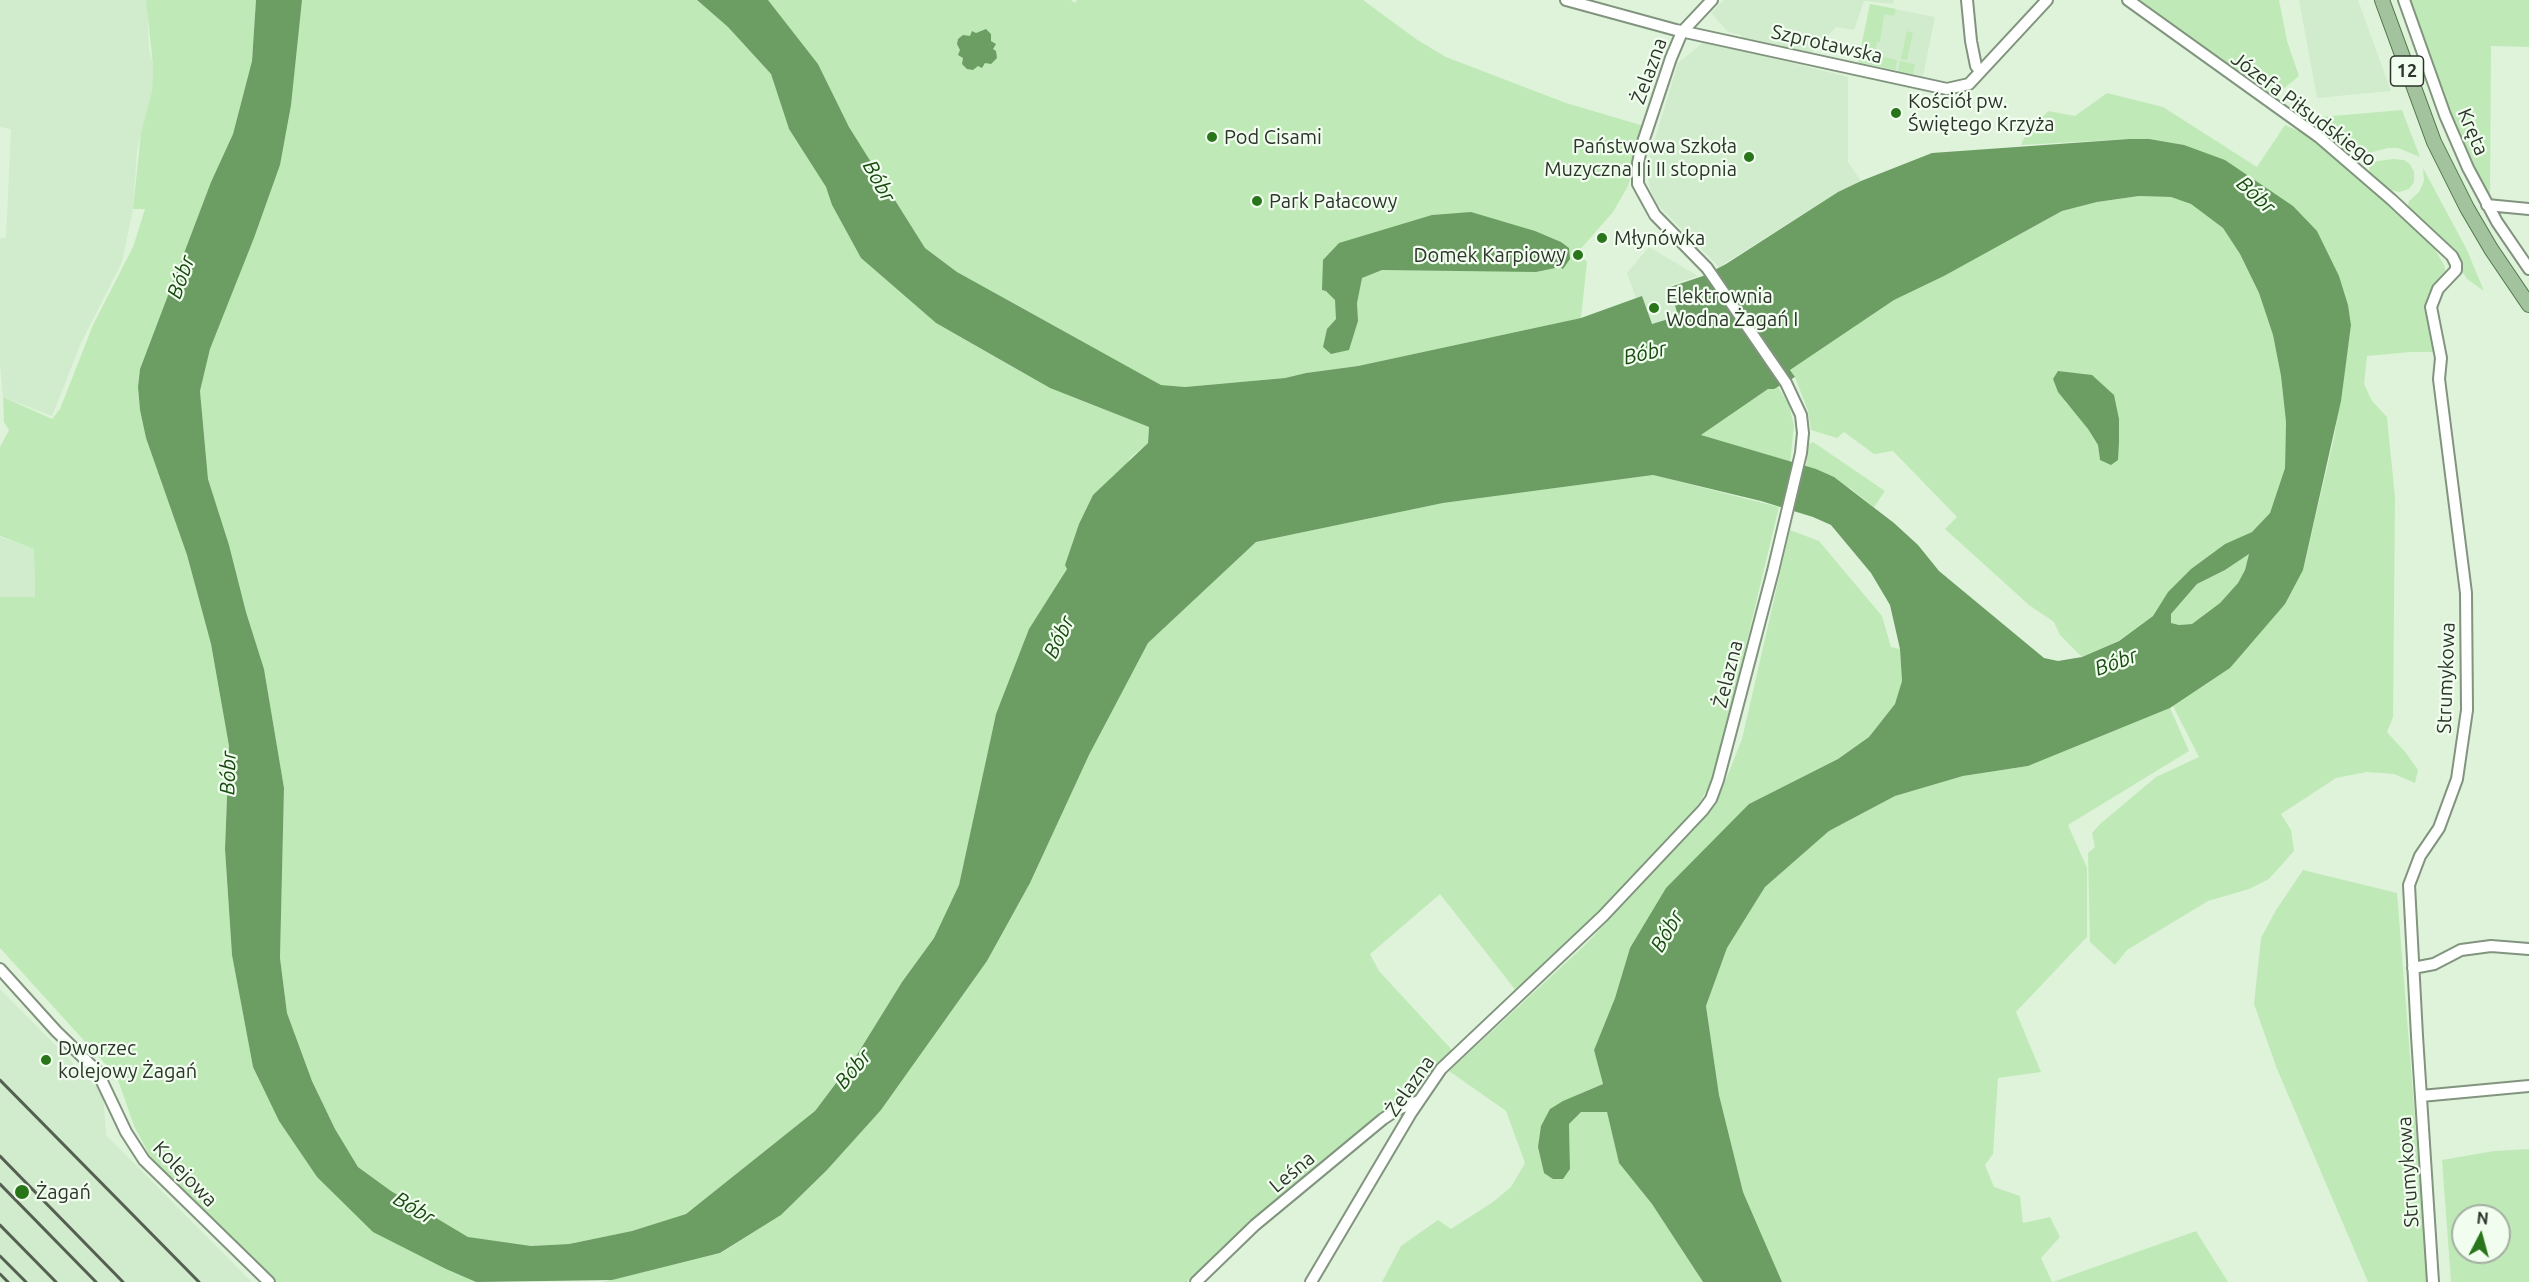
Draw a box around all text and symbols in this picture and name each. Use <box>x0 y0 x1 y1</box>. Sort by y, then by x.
street label: Szprotawska <box>1769 20 1885 68</box>
street label: Żelazna <box>1626 35 1672 107</box>
street label: Józefa Piłsudskiego <box>2227 47 2381 171</box>
road number: 12 <box>2390 56 2424 86</box>
place label: Kościół pw. Świętego Krzyża <box>1908 89 2055 136</box>
street label: Kręta <box>2452 105 2494 159</box>
marker: Kościół pw. Świętego Krzyża <box>1889 106 1903 120</box>
place label: Pod Cisami <box>1224 125 1322 149</box>
marker: Pod Cisami <box>1205 130 1219 144</box>
place label: Państwowa Szkoła Muzyczna I i II stopnia <box>1544 134 1737 181</box>
marker: Państwowa Szkoła Muzyczna I i II stopnia <box>1742 150 1756 164</box>
water label: Bóbr <box>857 156 901 206</box>
water label: Bóbr <box>2231 171 2281 219</box>
place label: Park Pałacowy <box>1269 189 1397 213</box>
marker: Park Pałacowy <box>1250 194 1264 208</box>
place label: Młynówka <box>1614 226 1705 250</box>
marker: Młynówka <box>1595 231 1609 245</box>
place label: Domek Karpiowy <box>1413 243 1566 267</box>
marker: Domek Karpiowy <box>1571 248 1585 262</box>
water label: Bóbr <box>162 252 200 302</box>
place label: Elektrownia Wodna Żagań I <box>1666 284 1798 331</box>
marker: Elektrownia Wodna Żagań I <box>1647 301 1661 315</box>
water label: Bóbr <box>1621 336 1669 370</box>
water label: Bóbr <box>1038 612 1080 662</box>
street label: Strumykowa <box>2432 622 2460 734</box>
street label: Żelazna <box>1708 638 1748 710</box>
water label: Bóbr <box>2091 643 2141 681</box>
water label: Bóbr <box>215 751 241 795</box>
water label: Bóbr <box>1645 906 1689 956</box>
place label: Dworzec kolejowy Żagań <box>58 1036 197 1083</box>
water label: Bóbr <box>829 1044 877 1094</box>
street label: Żelazna <box>1380 1051 1440 1121</box>
marker: Dworzec kolejowy Żagań <box>39 1053 53 1067</box>
street label: Strumykowa <box>2392 1116 2424 1228</box>
street label: Kolejowa <box>148 1136 222 1212</box>
street label: Leśna <box>1265 1146 1319 1198</box>
place label: Żagań <box>36 1180 91 1204</box>
marker: Żagań <box>13 1183 31 1201</box>
water label: Bóbr <box>389 1186 439 1230</box>
north arrow <box>2451 1204 2511 1264</box>
text: N <box>2476 1209 2490 1228</box>

